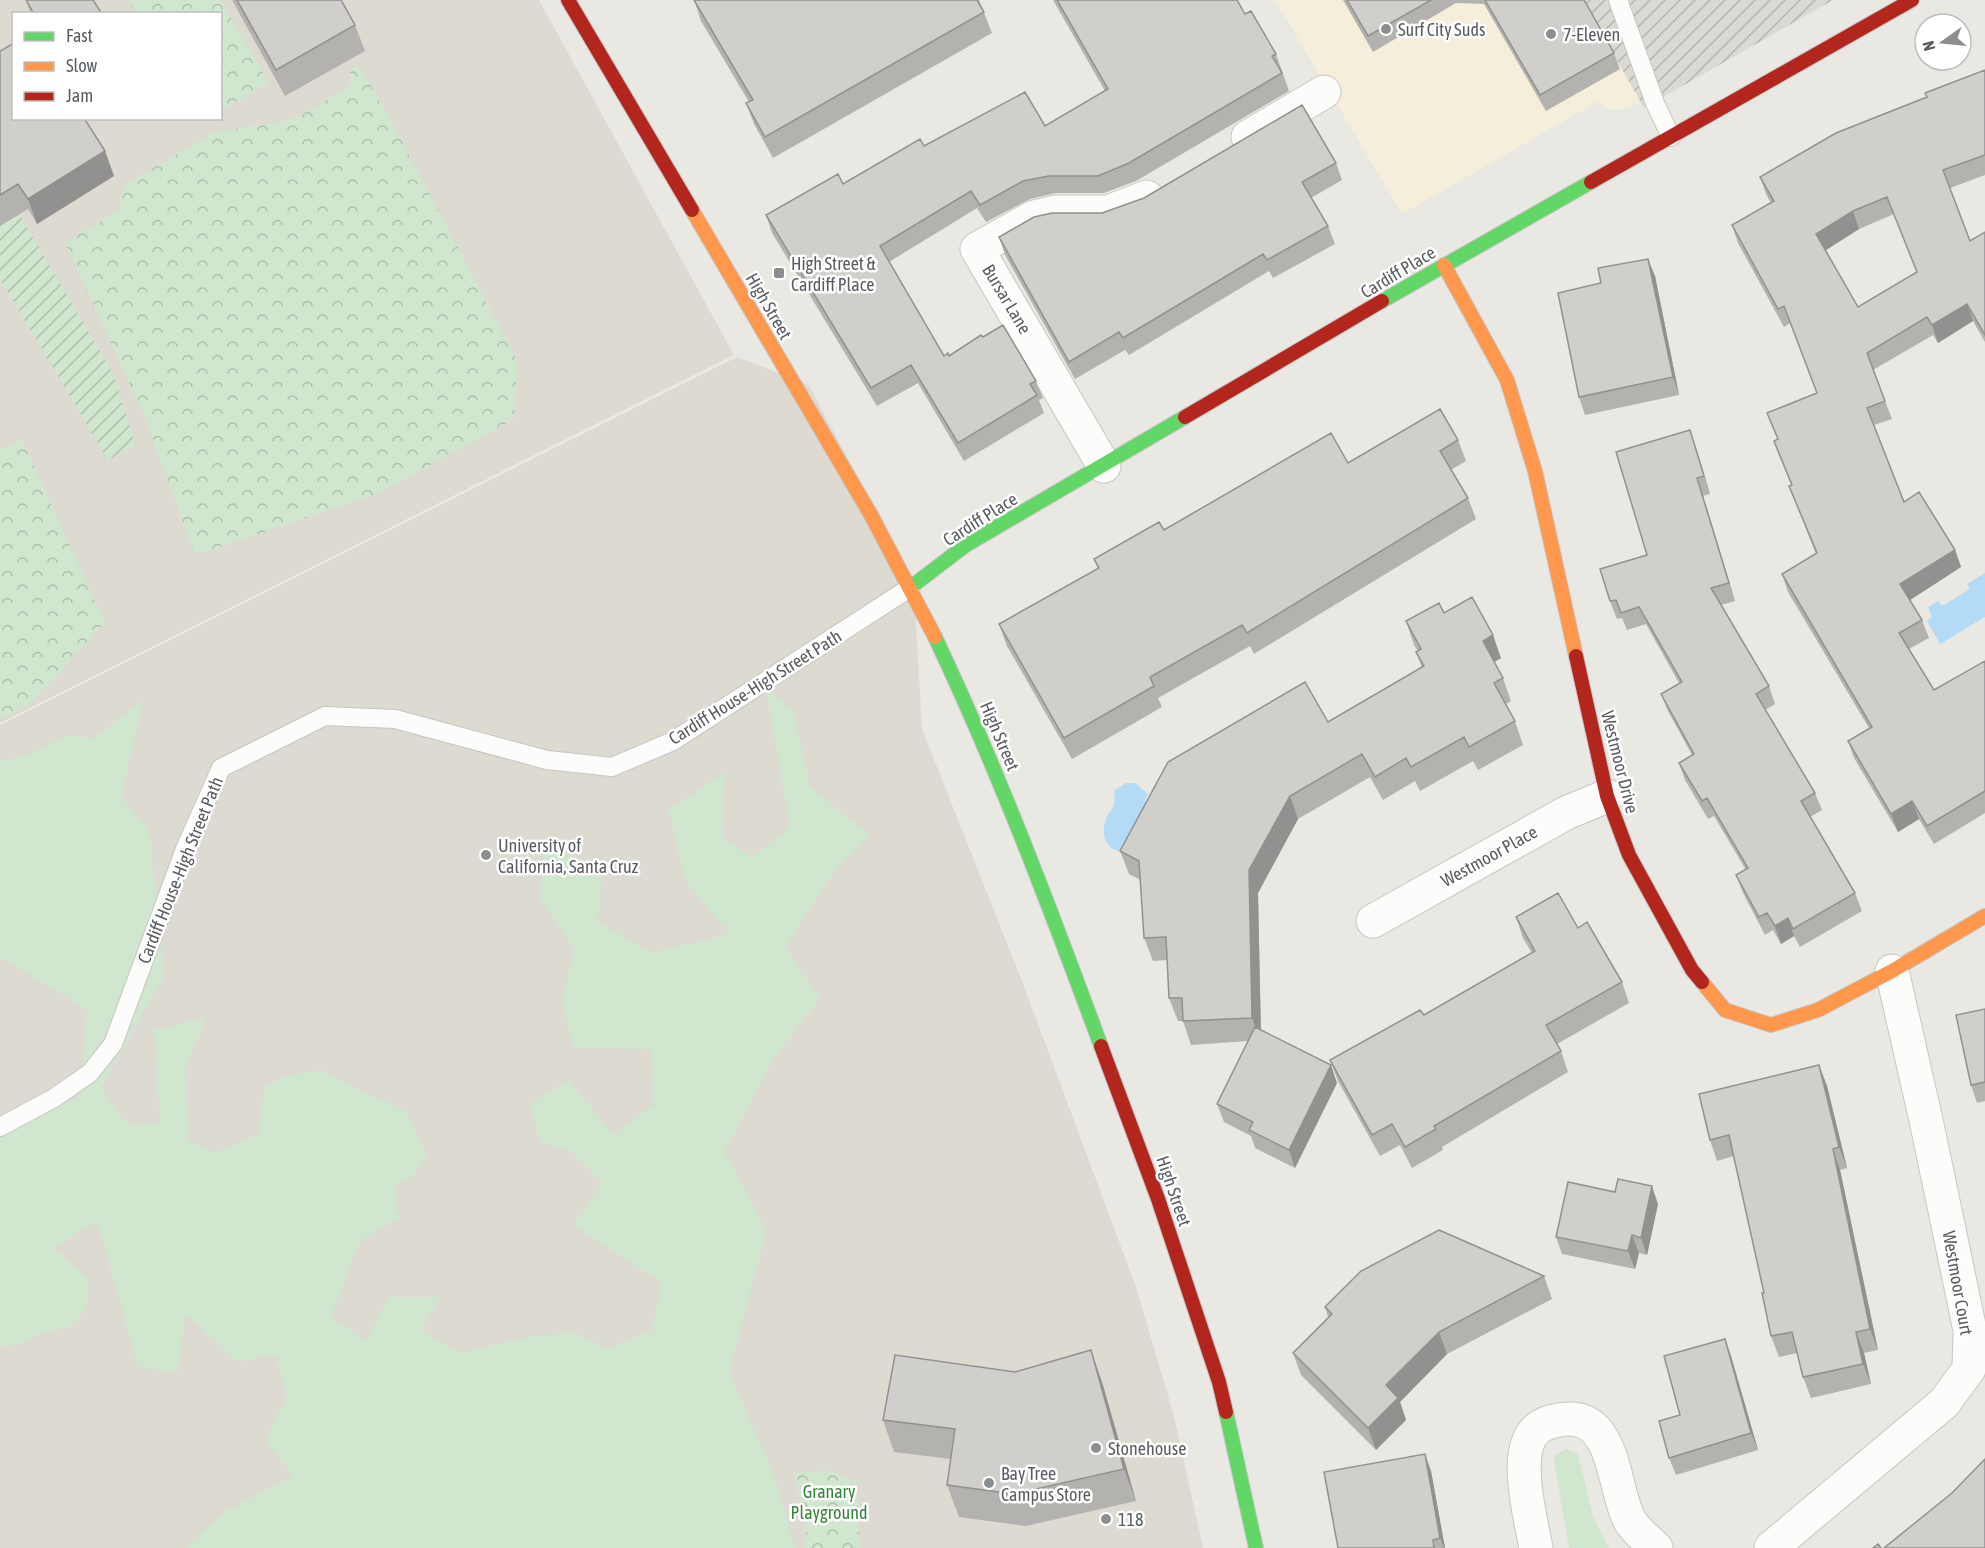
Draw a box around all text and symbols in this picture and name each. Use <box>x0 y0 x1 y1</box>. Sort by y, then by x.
legend <box>12 12 222 120</box>
north arrow <box>1913 12 1973 72</box>
place label: Surf City Suds <box>1398 19 1485 40</box>
marker: Surf City Suds <box>1379 22 1393 36</box>
place label: 7-Eleven <box>1563 24 1620 45</box>
text: Fast <box>66 25 93 46</box>
marker: 7-Eleven <box>1544 27 1558 41</box>
text: N <box>1919 39 1938 53</box>
text: Slow <box>66 55 97 76</box>
text: Jam <box>66 85 93 106</box>
street label: Cardiff Place <box>1357 242 1439 302</box>
place label: High Street & Cardiff Place <box>791 253 876 295</box>
street label: Bursar Lane <box>978 260 1036 338</box>
marker: High Street & Cardiff Place <box>772 266 786 280</box>
street label: High Street <box>742 269 796 343</box>
street label: Cardiff Place <box>939 488 1021 550</box>
street label: Cardiff House-High Street Path <box>665 625 845 749</box>
street label: High Street <box>976 698 1024 774</box>
street label: Westmoor Drive <box>1597 709 1643 815</box>
street label: Cardiff House-High Street Path <box>133 774 227 966</box>
street label: Westmoor Place <box>1437 821 1541 891</box>
place label: University of California, Santa Cruz <box>498 835 639 877</box>
marker: University of California, Santa Cruz <box>479 848 493 862</box>
street label: High Street <box>1152 1153 1196 1229</box>
street label: Westmoor Court <box>1939 1229 1977 1337</box>
place label: Stonehouse <box>1108 1438 1186 1459</box>
marker: Stonehouse <box>1089 1441 1103 1455</box>
place label: Bay Tree Campus Store <box>1001 1463 1091 1505</box>
marker: Bay Tree Campus Store <box>982 1476 996 1490</box>
park label: Granary Playground <box>791 1481 867 1523</box>
place label: 118 <box>1118 1509 1143 1530</box>
marker: 118 <box>1099 1512 1113 1526</box>

